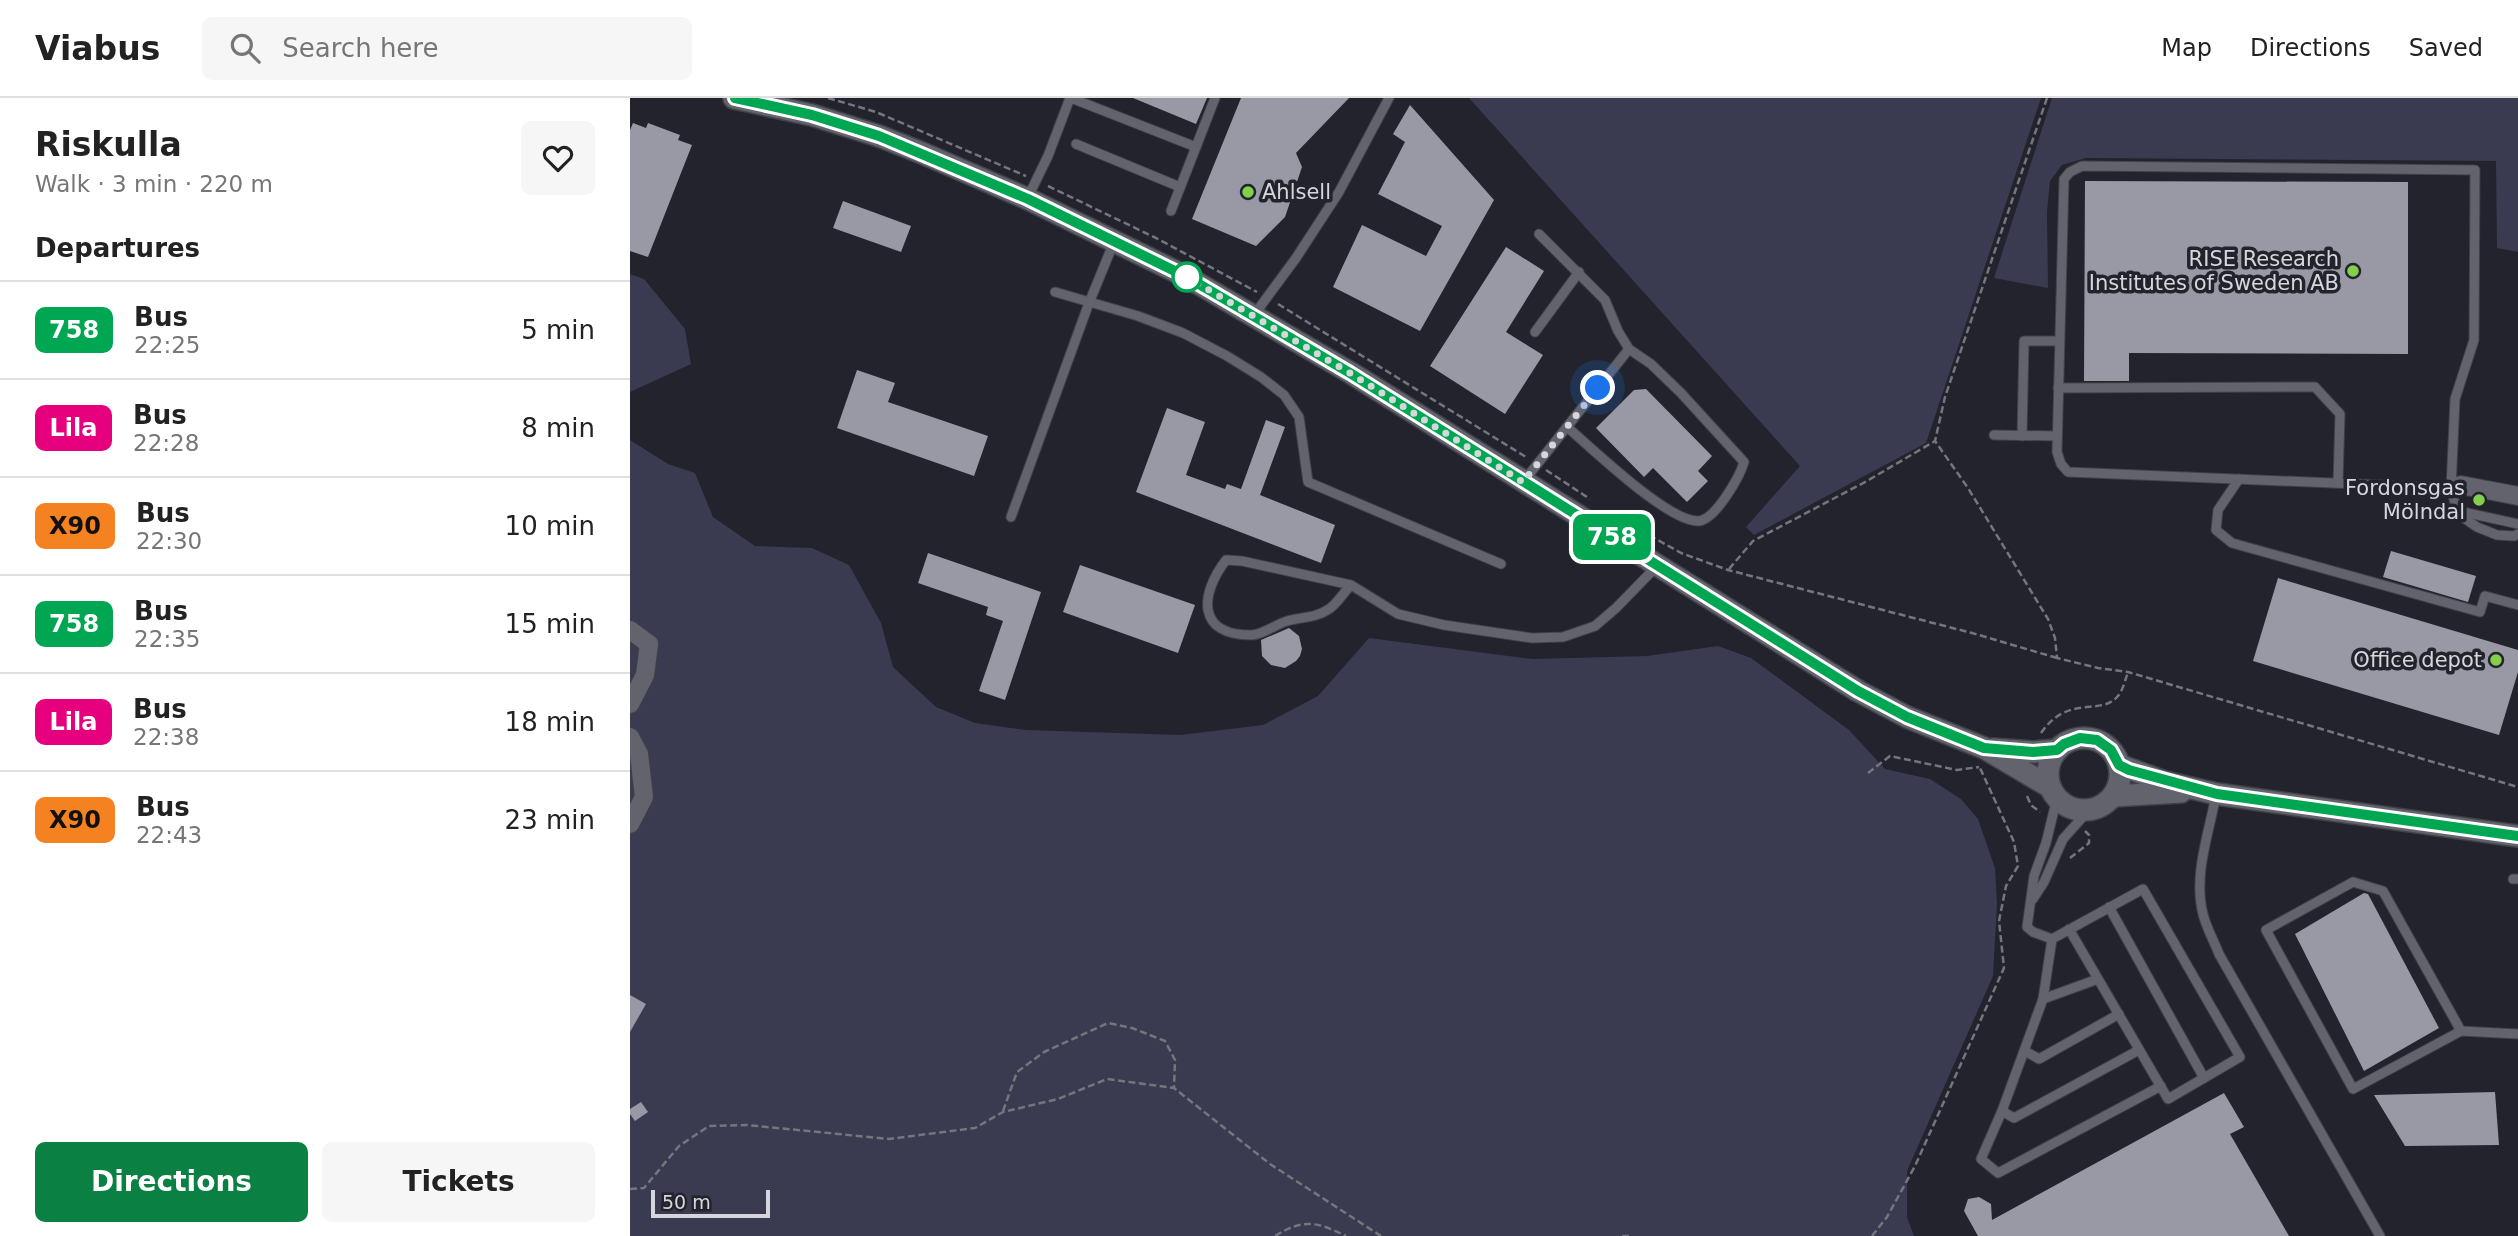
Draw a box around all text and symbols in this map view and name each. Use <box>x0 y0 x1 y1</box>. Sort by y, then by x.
search box <box>202 17 692 80</box>
text: Viabus <box>35 29 160 68</box>
icon: search <box>226 29 264 67</box>
text: Search here <box>282 33 438 63</box>
text: Map <box>2161 34 2212 62</box>
text: Directions <box>2250 34 2371 62</box>
text: Saved <box>2409 34 2483 62</box>
button: heart <box>521 121 595 195</box>
text: Riskulla <box>35 125 182 164</box>
text: Walk · 3 min · 220 m <box>35 171 273 197</box>
place label: Ahlsell <box>1262 180 1331 204</box>
marker: Ahlsell <box>1240 184 1256 200</box>
text: Departures <box>35 233 200 263</box>
place label: RISE Research Institutes of Sweden AB <box>2089 247 2339 295</box>
unlabelled marker <box>1172 262 1202 292</box>
marker: RISE Research Institutes of Sweden AB <box>2345 263 2361 279</box>
text: Bus <box>134 302 188 332</box>
text: 5 min <box>521 315 595 345</box>
text: 758 <box>49 316 99 344</box>
text: 22:25 <box>134 332 200 358</box>
your location <box>1580 370 1615 405</box>
text: Bus <box>133 400 187 430</box>
text: 8 min <box>521 413 595 443</box>
text: Lila <box>50 414 97 442</box>
text: 22:28 <box>133 430 199 456</box>
place label: Fordonsgas Mölndal <box>2345 476 2465 524</box>
marker: Fordonsgas Mölndal <box>2471 492 2487 508</box>
text: Bus <box>136 498 190 528</box>
text: 10 min <box>505 511 595 541</box>
text: X90 <box>49 512 101 540</box>
line badge: 758 <box>1572 514 1652 560</box>
text: 758 <box>1587 523 1637 551</box>
text: 22:30 <box>136 528 202 554</box>
text: Bus <box>134 596 188 626</box>
text: 15 min <box>505 609 595 639</box>
text: 758 <box>49 610 99 638</box>
text: 22:35 <box>134 626 200 652</box>
place label: Office depot <box>2353 648 2482 672</box>
marker: Office depot <box>2488 652 2504 668</box>
text: Bus <box>133 694 187 724</box>
text: 18 min <box>505 707 595 737</box>
text: Lila <box>50 708 97 736</box>
text: 22:38 <box>133 724 199 750</box>
text: Bus <box>136 792 190 822</box>
text: 23 min <box>505 805 595 835</box>
text: X90 <box>49 806 101 834</box>
text: 22:43 <box>136 822 202 848</box>
button: Directions <box>35 1142 308 1222</box>
button: Tickets <box>322 1142 595 1222</box>
scale bar <box>651 1187 770 1219</box>
text: 50 m <box>662 1191 711 1213</box>

